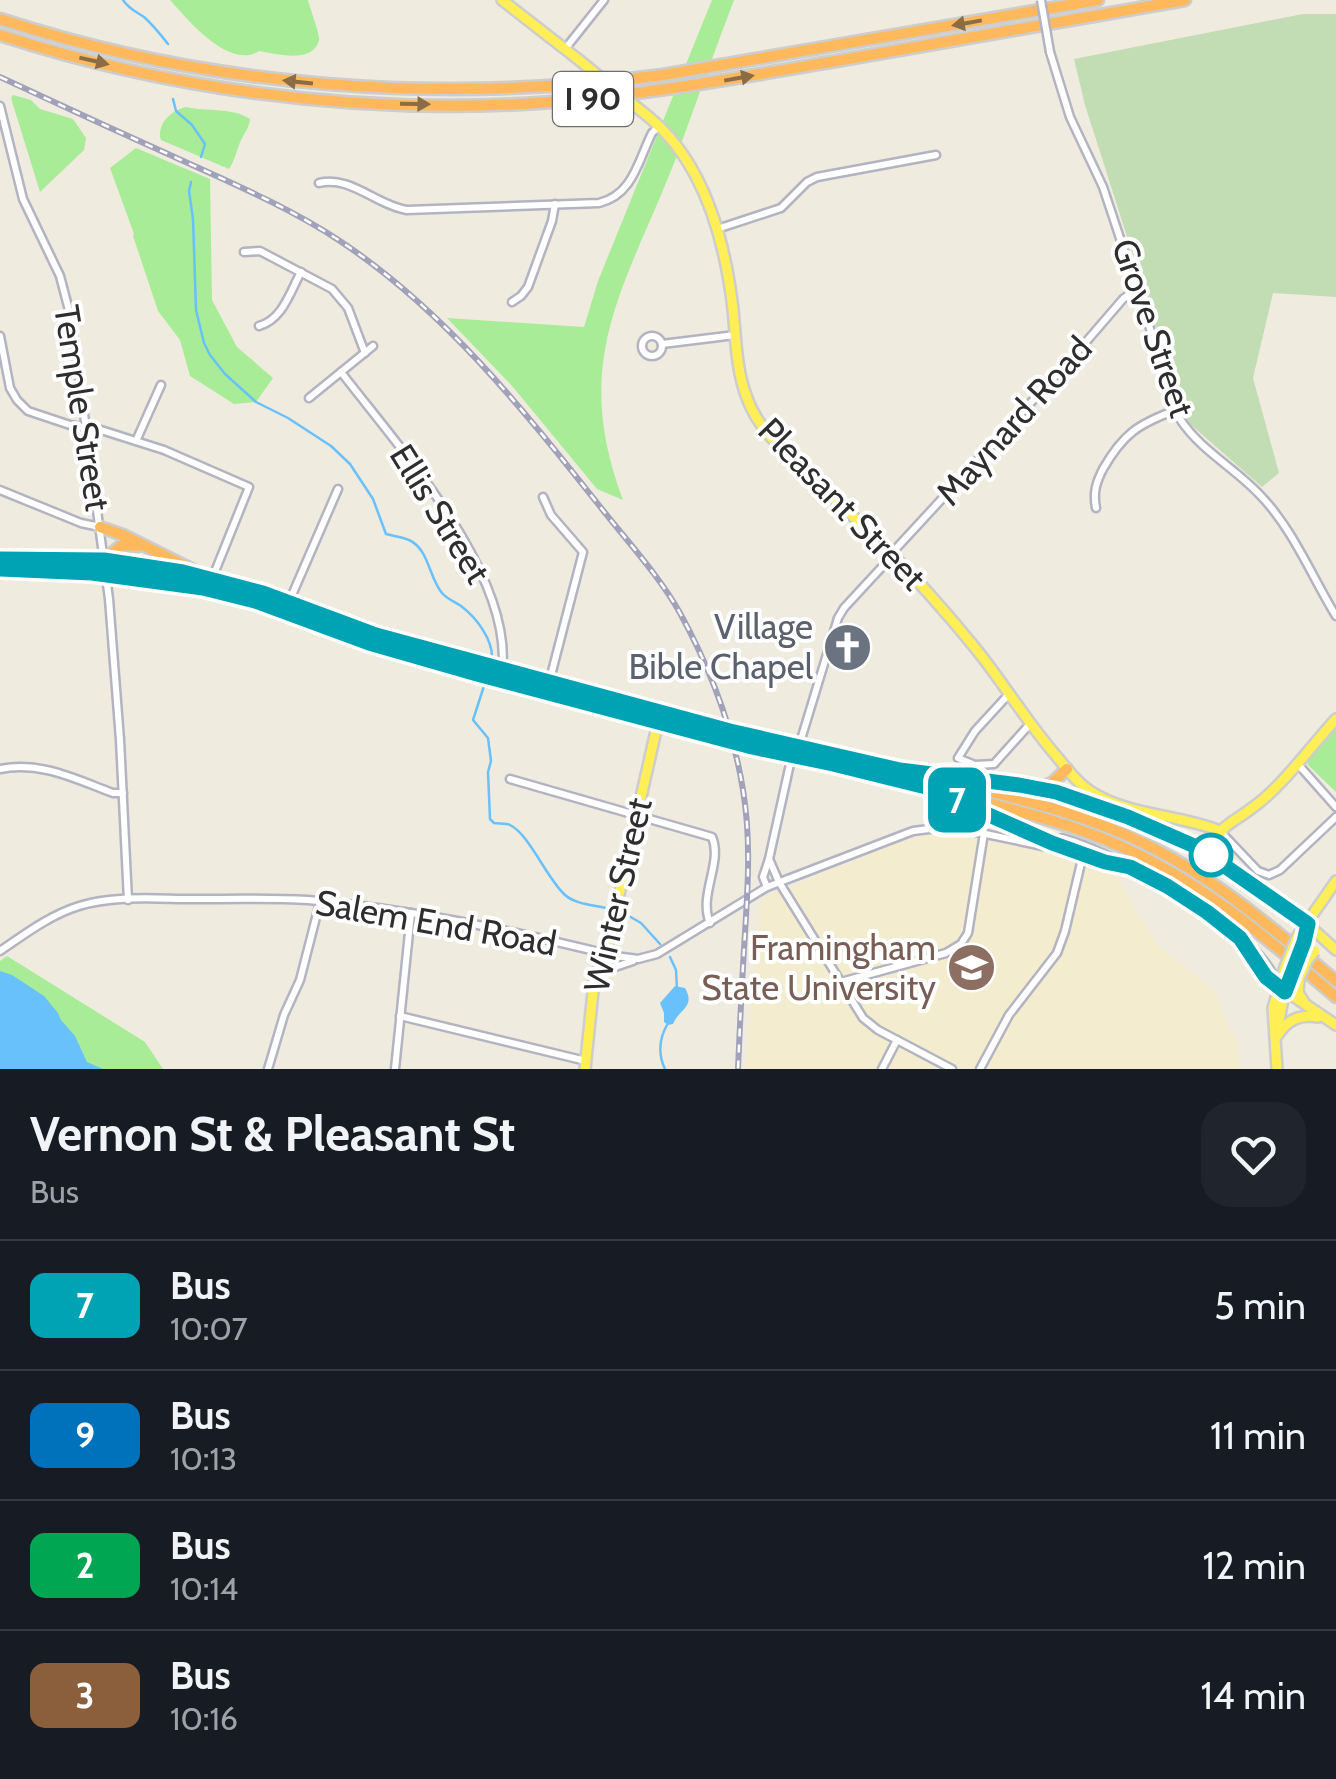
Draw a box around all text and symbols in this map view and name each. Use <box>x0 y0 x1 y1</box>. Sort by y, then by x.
one-way arrow <box>951 16 983 31</box>
one-way arrow <box>79 54 110 69</box>
one-way arrow <box>723 70 755 85</box>
road number: I 90 <box>553 72 633 126</box>
one-way arrow <box>281 74 313 90</box>
one-way arrow <box>400 97 432 113</box>
street label: Grove Street <box>1103 233 1204 423</box>
street label: Temple Street <box>45 302 120 514</box>
street label: Maynard Road <box>927 327 1101 514</box>
street label: Pleasant Street <box>749 409 935 599</box>
street label: Ellis Street <box>381 436 500 591</box>
place label: Village Bible Chapel <box>629 605 814 688</box>
church icon: Village Bible Chapel <box>822 621 874 673</box>
line badge: 7 <box>924 768 990 832</box>
text: 7 <box>948 779 966 822</box>
street label: Winter Street <box>574 793 661 996</box>
unlabelled marker <box>1190 834 1232 876</box>
street label: Salem End Road <box>312 880 560 965</box>
place label: Framingham State University <box>701 926 936 1009</box>
school or university icon: Framingham State University <box>945 942 997 994</box>
button: heart <box>1201 1102 1306 1207</box>
text: Vernon St & Pleasant St <box>30 1105 515 1163</box>
text: Bus <box>30 1172 79 1211</box>
text: Bus <box>170 1262 231 1309</box>
text: 5 min <box>1214 1282 1306 1329</box>
text: 7 <box>76 1284 94 1327</box>
text: 10:07 <box>170 1309 248 1348</box>
text: Bus <box>170 1392 231 1439</box>
text: 11 min <box>1210 1412 1306 1459</box>
text: 9 <box>75 1414 95 1457</box>
text: 10:13 <box>170 1439 237 1478</box>
text: Bus <box>170 1522 231 1569</box>
text: 12 min <box>1203 1542 1306 1589</box>
text: 2 <box>76 1544 94 1587</box>
text: 10:14 <box>170 1569 238 1608</box>
text: Bus <box>170 1652 231 1699</box>
text: 14 min <box>1200 1672 1306 1719</box>
text: 3 <box>76 1674 94 1717</box>
text: 10:16 <box>170 1699 238 1738</box>

